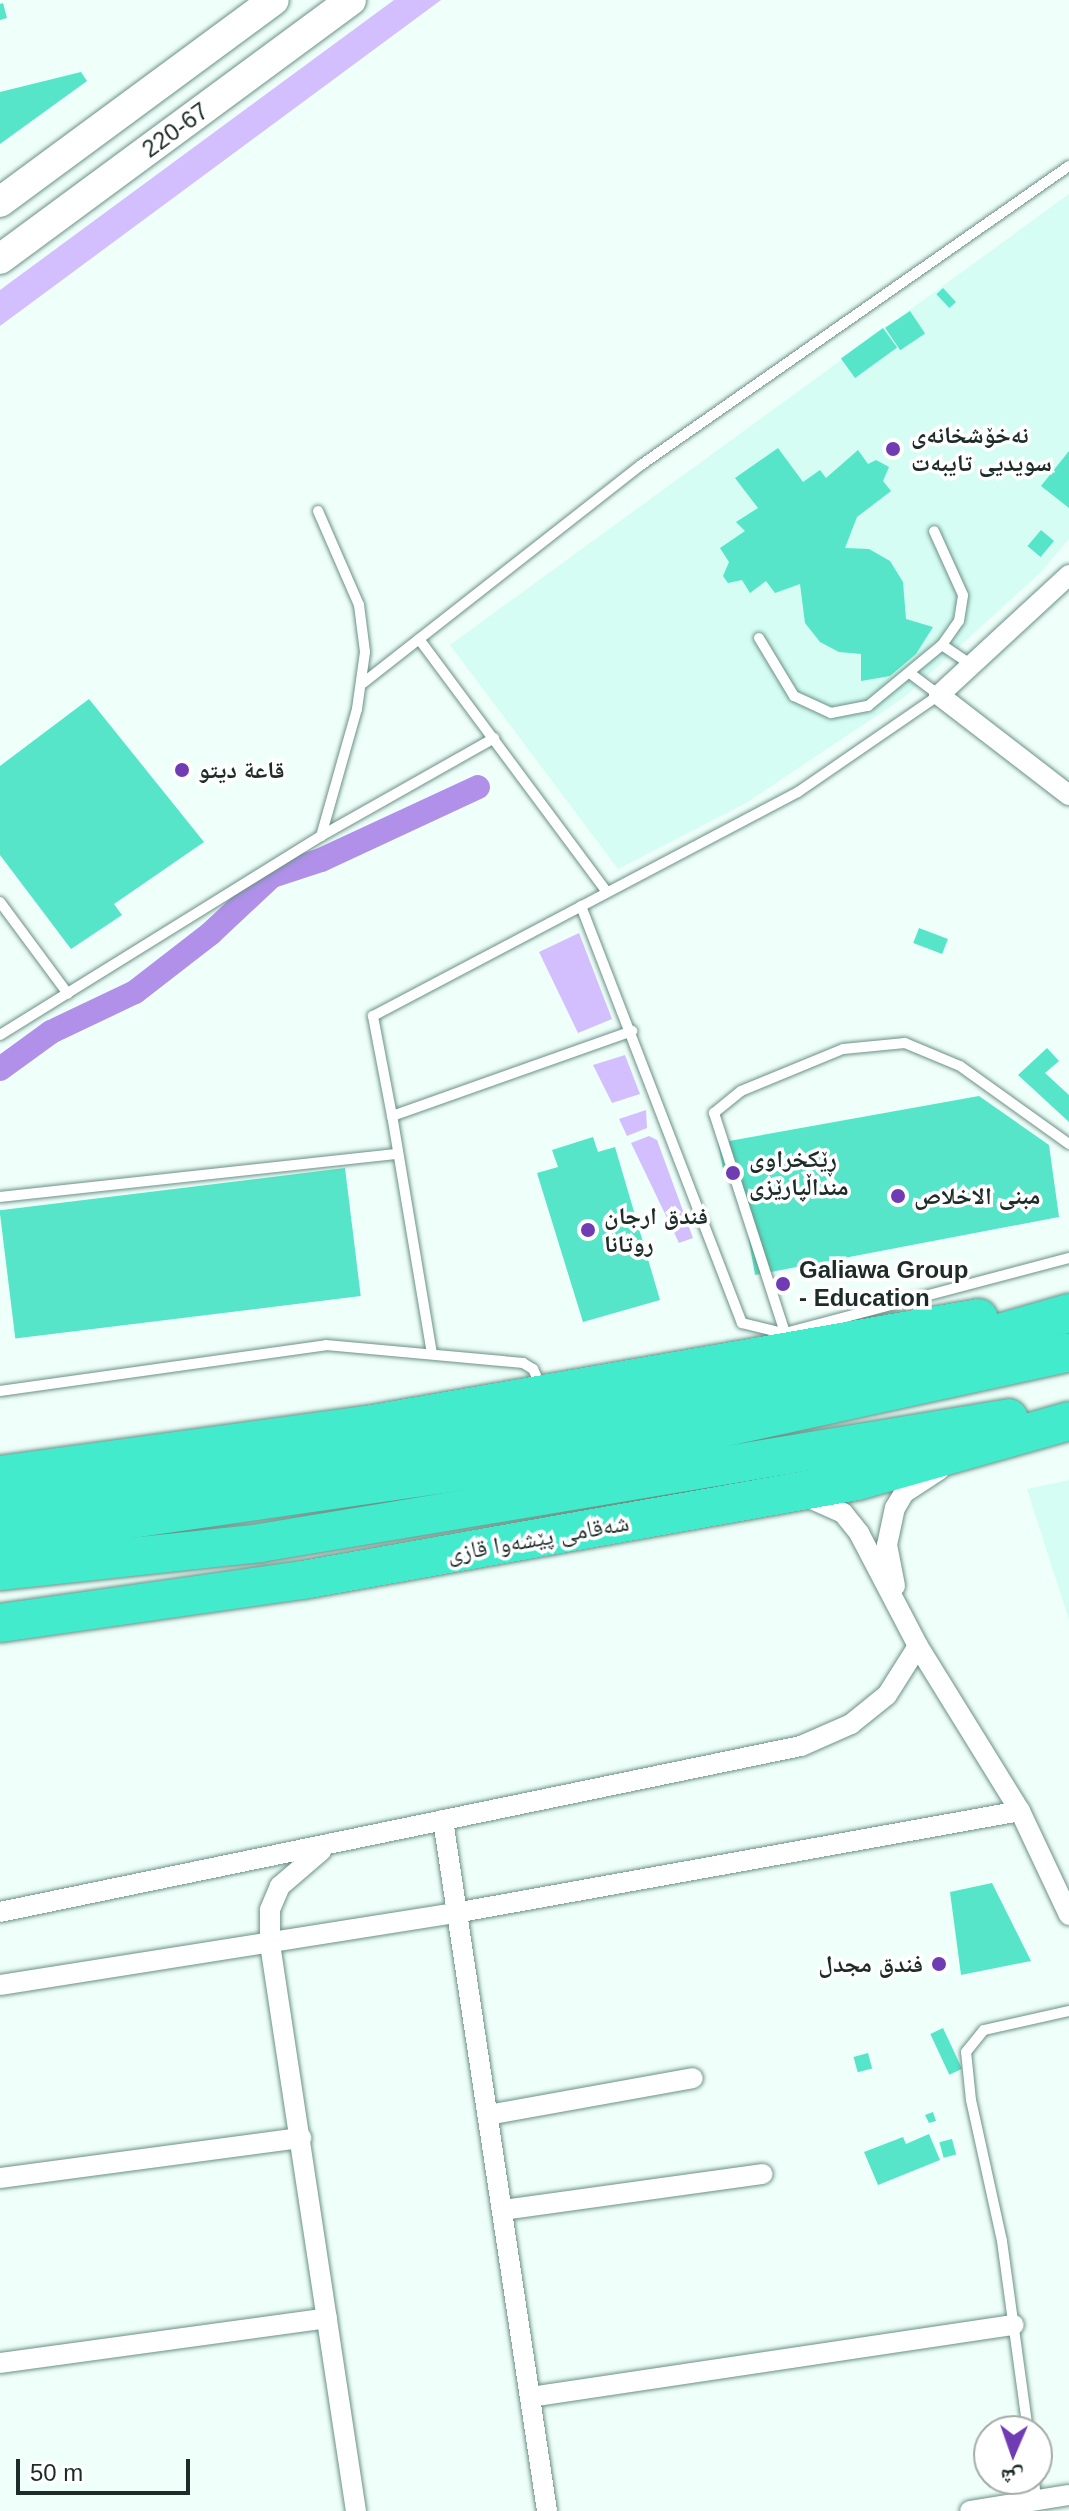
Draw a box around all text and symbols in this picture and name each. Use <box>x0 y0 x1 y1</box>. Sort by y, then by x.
street label: 220-67 <box>136 96 214 164</box>
place label: نەخۆشخانەی سویدیی تایبەت <box>911 421 1052 477</box>
marker: نەخۆشخانەی سویدیی تایبەت <box>882 438 904 460</box>
place label: قاعة ديتو <box>198 756 284 784</box>
marker: قاعة ديتو <box>173 761 191 779</box>
place label: ڕێکخراوی منداڵپارێزی <box>749 1145 849 1201</box>
marker: ڕێکخراوی منداڵپارێزی <box>724 1164 742 1182</box>
place label: مبنى الاخلاص <box>914 1182 1040 1210</box>
marker: مبنى الاخلاص <box>889 1187 907 1205</box>
place label: فندق ارجان روتانا <box>604 1202 708 1258</box>
marker: فندق ارجان روتانا <box>579 1221 597 1239</box>
place label: Galiawa Group - Education <box>799 1256 968 1312</box>
marker: Galiawa Group - Education <box>774 1275 792 1293</box>
street label: شەقامی پێشەوا قازی <box>445 1508 631 1568</box>
place label: فندق مجدل <box>818 1950 923 1978</box>
marker: فندق مجدل <box>930 1955 948 1973</box>
north arrow <box>973 2415 1053 2495</box>
scale bar <box>20 2443 194 2493</box>
text: 50 m <box>30 2459 83 2486</box>
text: ش <box>1000 2465 1024 2490</box>

